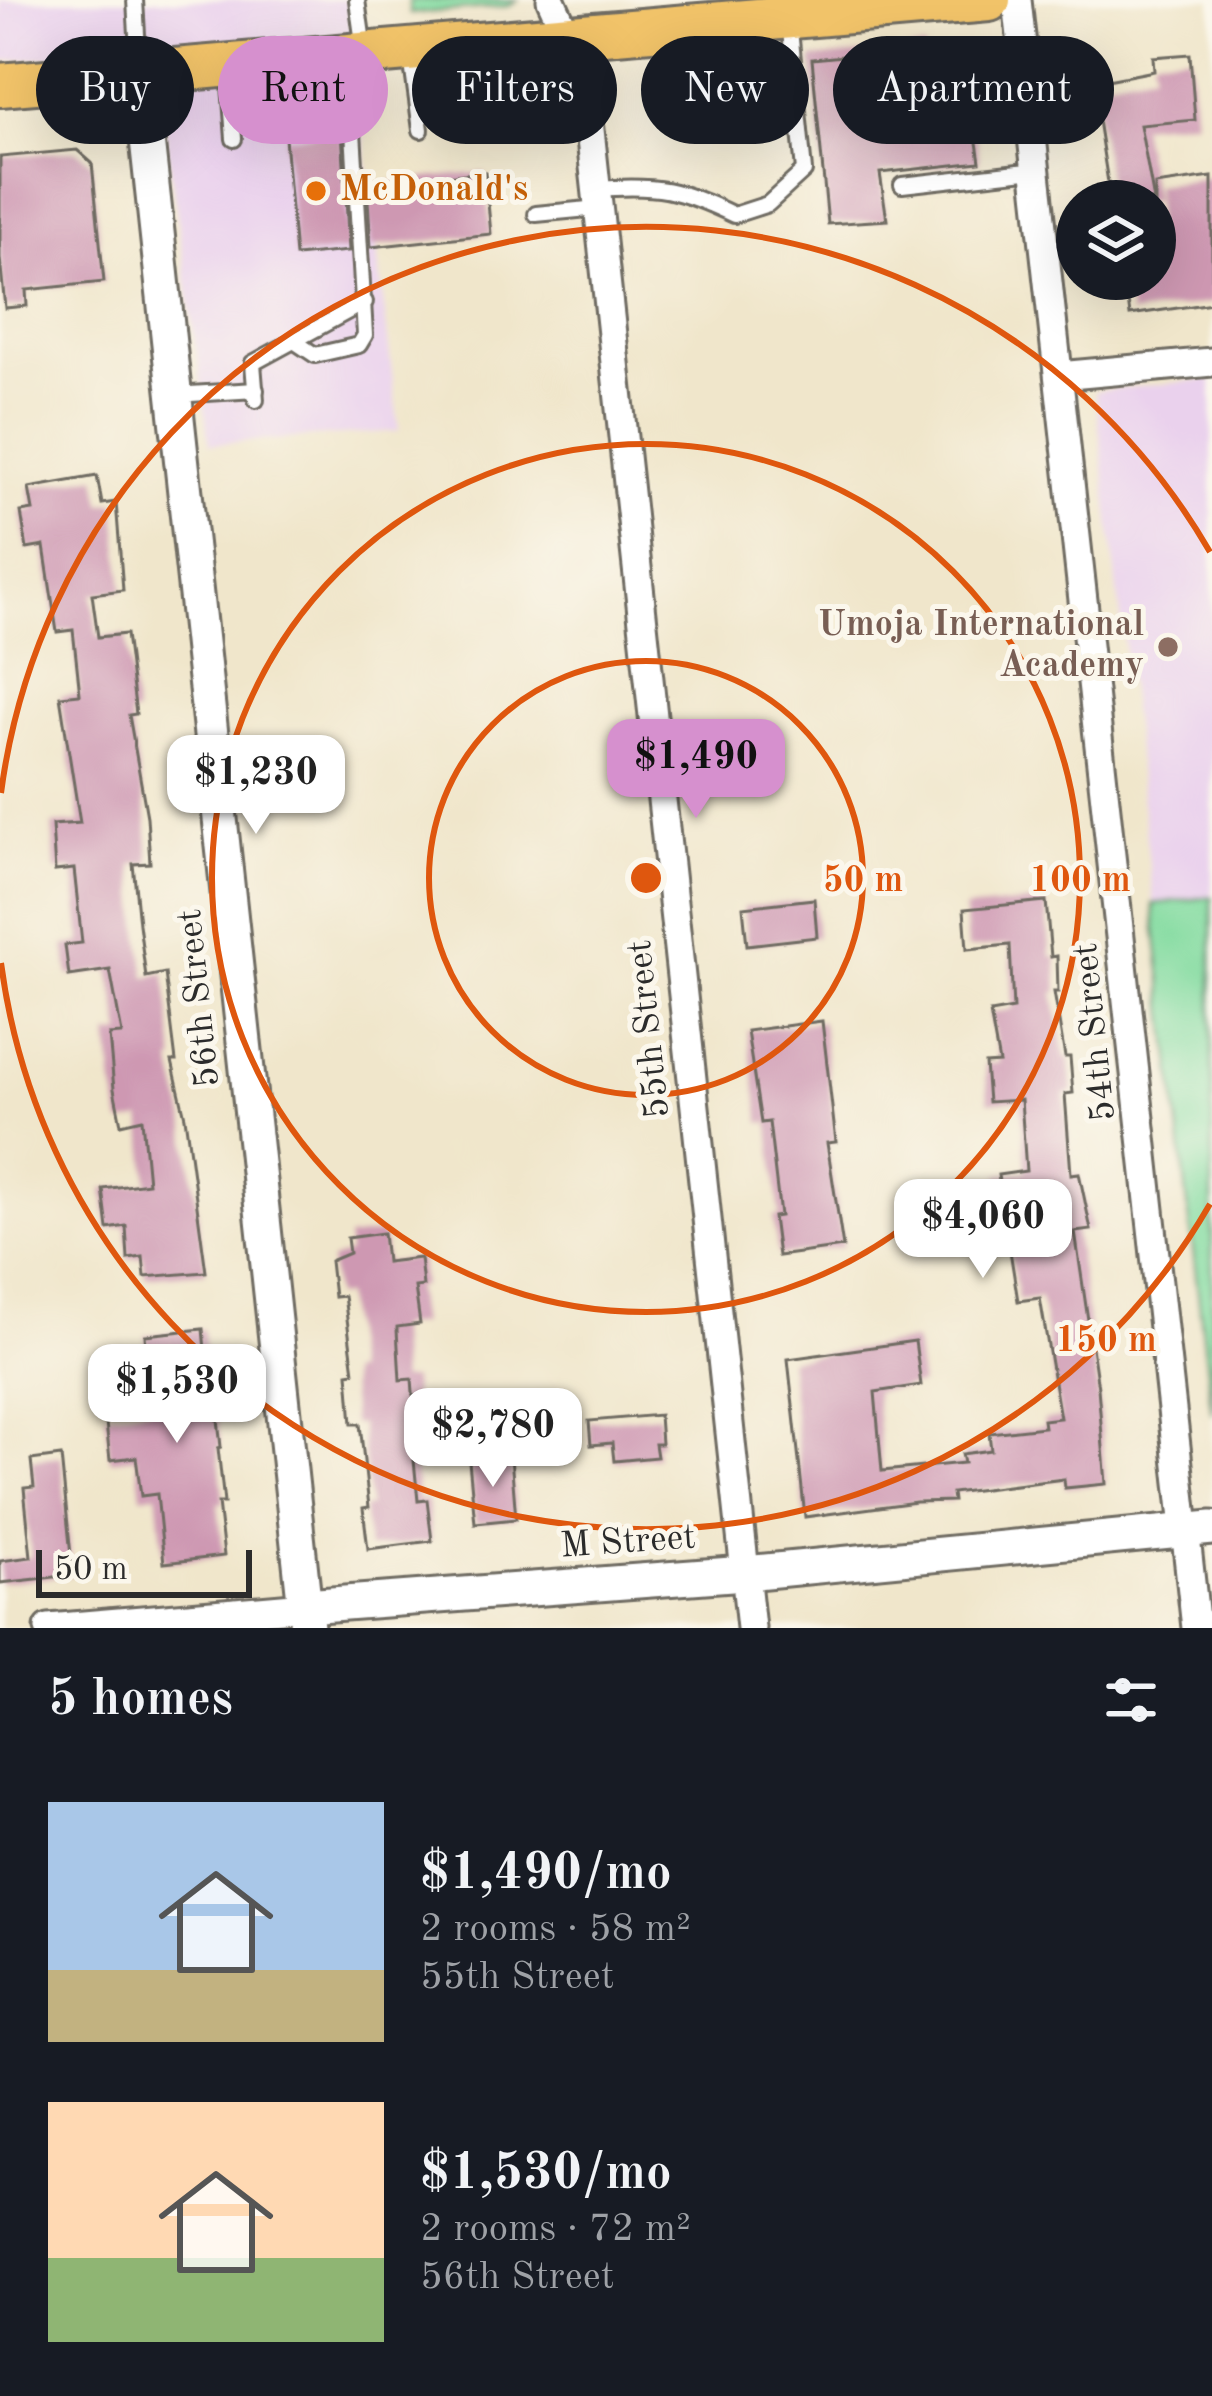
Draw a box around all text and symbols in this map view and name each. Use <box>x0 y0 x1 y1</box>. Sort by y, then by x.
chip: Buy <box>36 36 194 144</box>
chip: Rent <box>218 36 388 144</box>
chip: Filters <box>412 36 617 144</box>
chip: New <box>641 36 809 144</box>
chip: Apartment <box>833 36 1114 144</box>
place label: McDonald's <box>340 173 528 209</box>
marker: McDonald's <box>303 178 329 204</box>
map controls <box>1056 180 1176 300</box>
button: layers <box>1056 180 1176 300</box>
place label: Umoja International Academy <box>817 608 1144 685</box>
marker: Umoja International Academy <box>1155 634 1181 660</box>
pin: $1,490 <box>598 719 794 821</box>
pin: $1,230 <box>158 735 354 837</box>
text: $1,490 <box>634 738 758 777</box>
text: $1,230 <box>194 754 318 793</box>
centre of rings <box>625 857 667 899</box>
text: 50 m <box>823 864 903 900</box>
text: 100 m <box>1029 864 1131 900</box>
street label: 56th Street <box>173 907 227 1089</box>
street label: 55th Street <box>623 938 677 1120</box>
street label: 54th Street <box>1069 941 1123 1123</box>
pin: $4,060 <box>885 1179 1081 1281</box>
text: $4,060 <box>921 1198 1045 1237</box>
text: 150 m <box>1055 1324 1157 1360</box>
pin: $1,530 <box>79 1344 275 1446</box>
text: $1,530 <box>115 1363 239 1402</box>
pin: $2,780 <box>395 1388 591 1490</box>
text: $2,780 <box>431 1407 555 1446</box>
street label: M Street <box>559 1520 697 1566</box>
scale bar <box>36 1544 252 1597</box>
text: 50 m <box>54 1554 128 1587</box>
icon: filters <box>1098 1667 1164 1733</box>
text: 5 homes <box>48 1675 233 1726</box>
text: $1,490/mo <box>420 1849 672 1900</box>
icon: home <box>144 1850 288 1994</box>
text: 2 rooms · 58 m² <box>420 1910 691 1949</box>
text: 55th Street <box>420 1958 614 1997</box>
text: $1,530/mo <box>420 2149 672 2200</box>
icon: home <box>144 2150 288 2294</box>
text: 2 rooms · 72 m² <box>420 2210 691 2249</box>
text: 56th Street <box>420 2258 614 2297</box>

